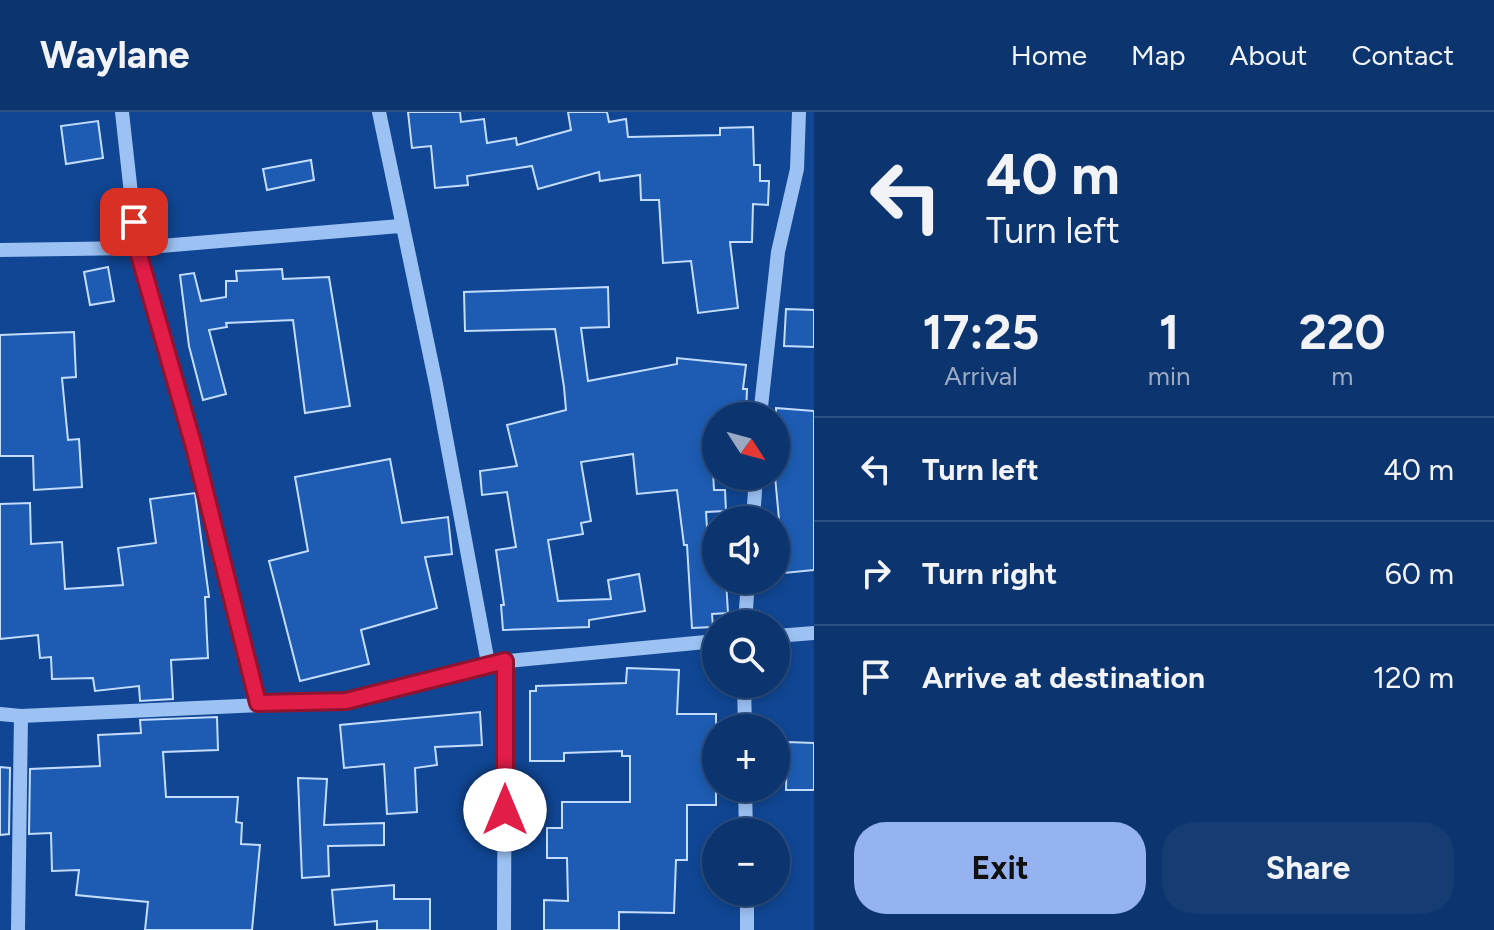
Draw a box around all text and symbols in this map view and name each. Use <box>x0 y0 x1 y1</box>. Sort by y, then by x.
text: Waylane <box>40 32 190 78</box>
text: Home <box>1011 38 1087 72</box>
text: Map <box>1131 38 1186 72</box>
text: About <box>1230 38 1307 72</box>
text: Contact <box>1351 38 1454 72</box>
text: 40 m <box>986 141 1120 208</box>
icon: left <box>854 144 958 248</box>
pin <box>100 188 168 256</box>
icon: arrive <box>112 200 156 244</box>
text: Turn left <box>986 209 1120 252</box>
text: 17:25 <box>922 303 1039 361</box>
text: 1 <box>1159 303 1179 361</box>
text: 220 <box>1299 303 1386 361</box>
text: Arrival <box>944 360 1018 392</box>
text: min <box>1148 360 1191 392</box>
text: m <box>1331 360 1353 392</box>
north arrow <box>702 402 790 490</box>
map controls <box>702 402 790 906</box>
icon: left <box>854 447 898 491</box>
text: Turn left <box>922 451 1039 488</box>
text: 40 m <box>1383 451 1454 488</box>
button: sound <box>702 506 790 594</box>
icon: right <box>854 551 898 595</box>
text: Turn right <box>922 555 1057 592</box>
text: 60 m <box>1385 555 1454 592</box>
button: search <box>702 610 790 698</box>
icon: arrive <box>854 655 898 699</box>
text: Arrive at destination <box>922 659 1205 696</box>
text: 120 m <box>1373 659 1454 696</box>
button: + <box>702 714 790 802</box>
position arrow <box>463 768 547 852</box>
button: − <box>702 818 790 906</box>
button: Exit <box>854 822 1146 914</box>
button: Share <box>1162 822 1454 914</box>

